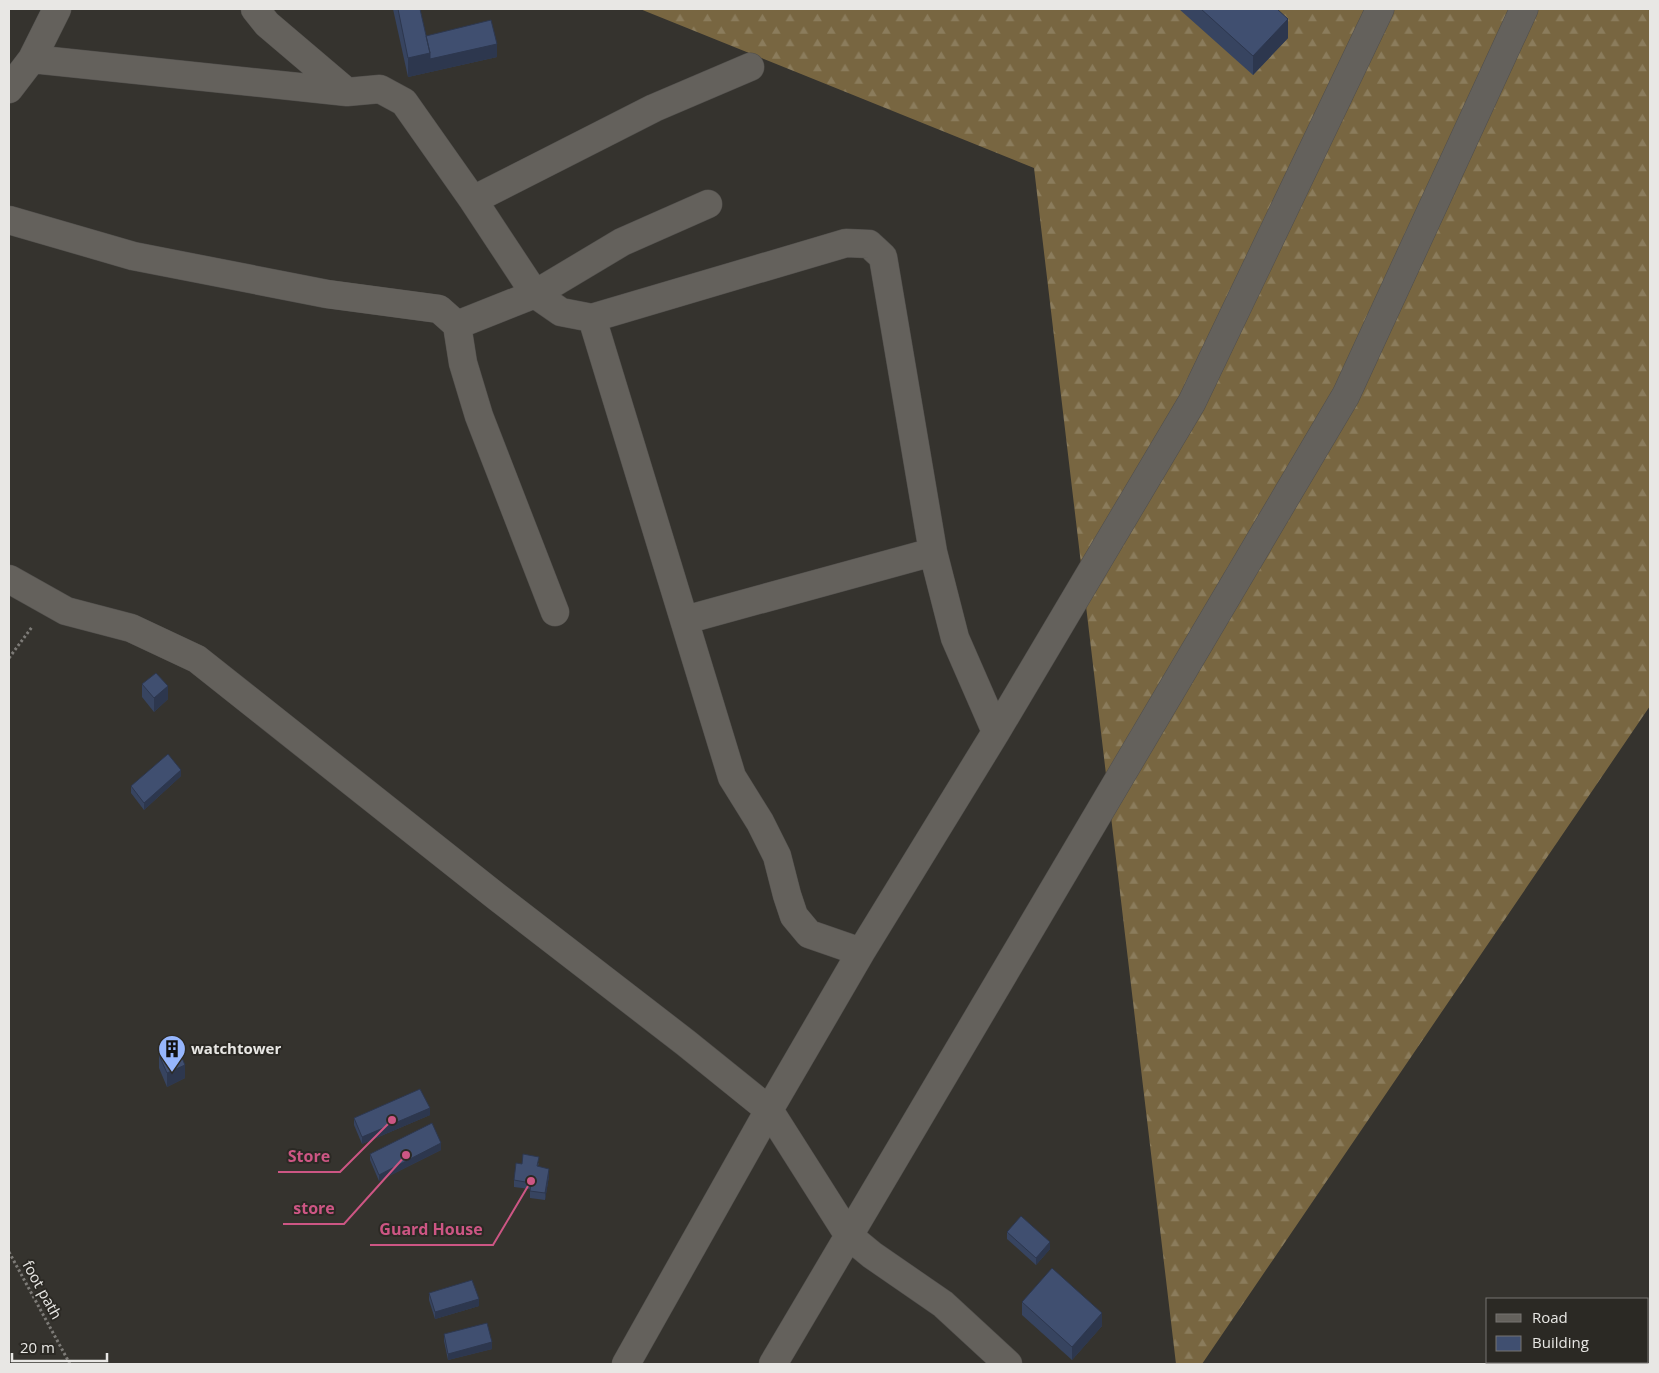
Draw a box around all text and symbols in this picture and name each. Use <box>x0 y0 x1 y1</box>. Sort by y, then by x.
building icon: watchtower <box>157 1034 187 1073</box>
place label: watchtower <box>191 1038 281 1058</box>
callout: Store <box>278 1141 340 1172</box>
text: Store <box>288 1145 330 1167</box>
callout: store <box>283 1193 344 1224</box>
text: store <box>293 1197 335 1219</box>
callout: Guard House <box>370 1214 493 1245</box>
text: Guard House <box>379 1218 483 1240</box>
street label: foot path <box>19 1257 67 1323</box>
legend <box>1486 1298 1649 1363</box>
text: Road <box>1532 1307 1568 1327</box>
scale bar <box>12 1330 108 1362</box>
text: Building <box>1532 1332 1589 1352</box>
text: 20 m <box>20 1337 55 1357</box>

